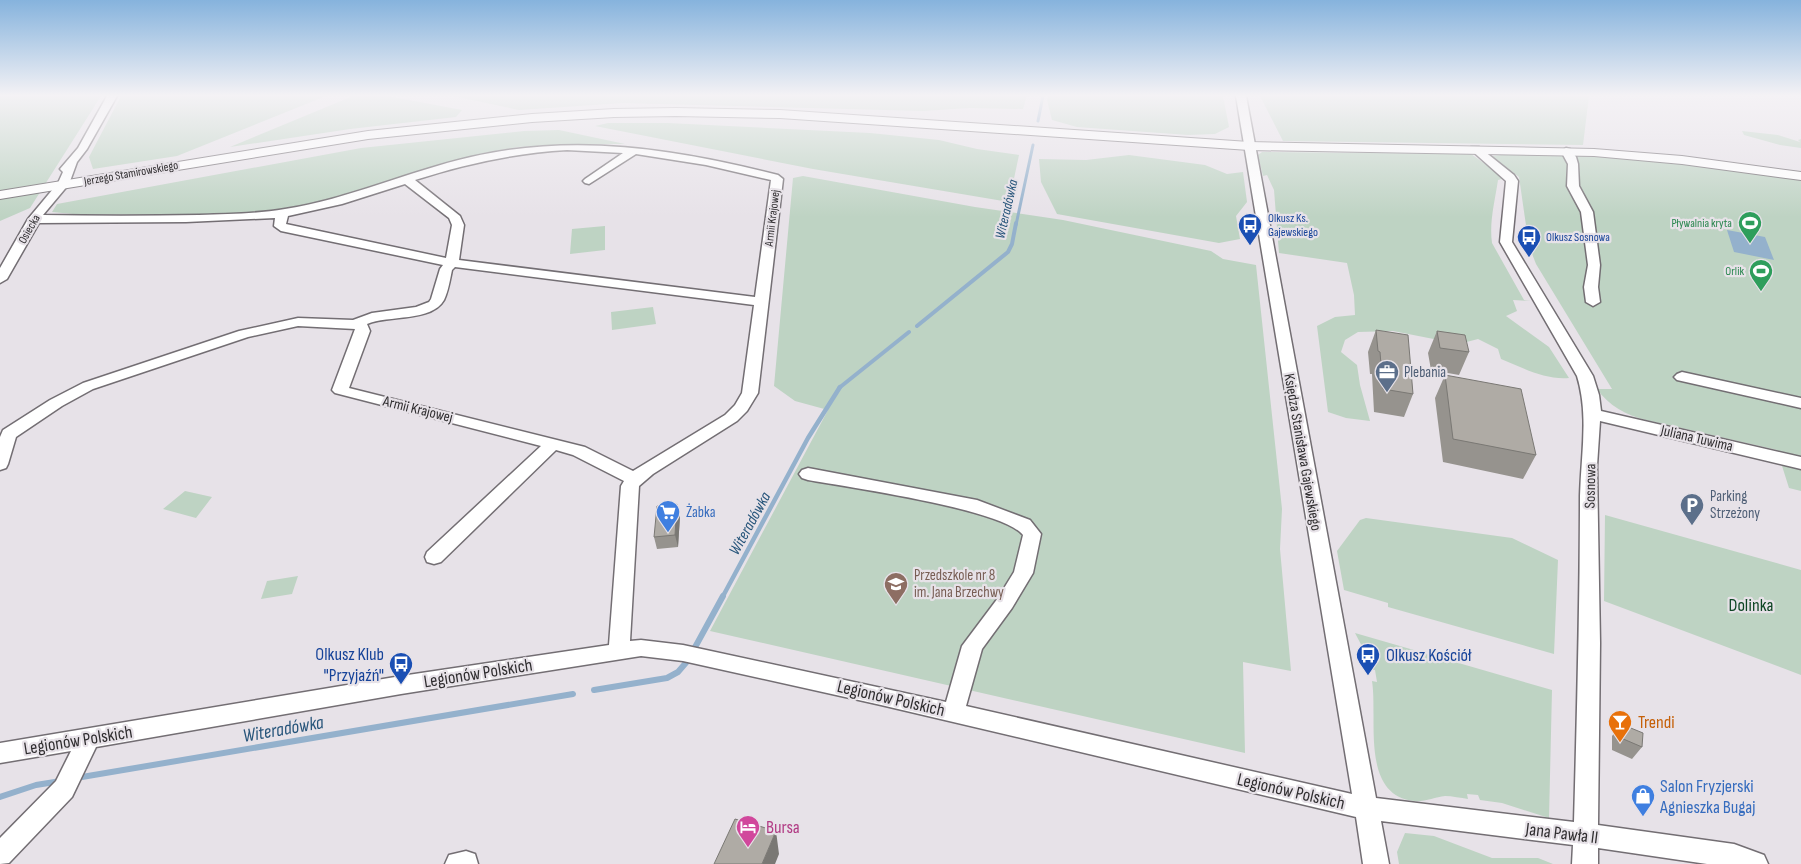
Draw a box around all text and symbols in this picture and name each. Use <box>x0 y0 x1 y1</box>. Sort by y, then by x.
street label: Jerzego Stamirowskiego <box>82 158 179 189</box>
water label: Witeradówka <box>991 178 1022 240</box>
street label: Armii Krajowej <box>761 189 783 248</box>
sports icon: Pływalnia kryta <box>1737 210 1763 244</box>
place label: Olkusz Ks. Gajewskiego <box>1268 211 1318 240</box>
street label: Osiecka <box>15 212 44 247</box>
bus stop icon: Olkusz Ks. Gajewskiego <box>1237 212 1263 246</box>
place label: Pływalnia kryta <box>1671 216 1732 231</box>
bus stop icon: Olkusz Sosnowa <box>1516 224 1542 258</box>
place label: Olkusz Sosnowa <box>1546 230 1610 245</box>
sports icon: Orlik <box>1748 258 1774 292</box>
place label: Orlik <box>1725 264 1744 279</box>
office icon: Plebania <box>1374 359 1400 393</box>
place label: Plebania <box>1404 363 1446 382</box>
street label: Księdza Stanisława Gajewskiego <box>1279 372 1326 532</box>
street label: Armii Krajowej <box>380 391 455 427</box>
street label: Juliana Tuwima <box>1658 421 1735 456</box>
street label: Sosnowa <box>1581 463 1600 508</box>
place label: Parking Strzeżony <box>1710 487 1760 523</box>
water label: Witeradówka <box>725 489 776 558</box>
parking icon: Parking Strzeżony <box>1679 492 1705 526</box>
supermarket icon: Żabka <box>655 499 681 533</box>
place label: Żabka <box>686 503 716 522</box>
place label: Przedszkole nr 8 im. Jana Brzechwy <box>914 566 1004 602</box>
school or university icon: Przedszkole nr 8 im. Jana Brzechwy <box>883 571 909 605</box>
park label: Dolinka <box>1729 595 1774 616</box>
bus stop icon: Olkusz Kościół <box>1355 642 1381 676</box>
place label: Olkusz Klub "Przyjaźń" <box>315 644 384 686</box>
place label: Olkusz Kościół <box>1386 645 1472 666</box>
bus stop icon: Olkusz Klub "Przyjaźń" <box>388 651 414 685</box>
street label: Legionów Polskich <box>422 655 534 692</box>
street label: Legionów Polskich <box>835 676 947 721</box>
bar icon: Trendi <box>1607 709 1633 743</box>
water label: Witeradówka <box>241 711 326 748</box>
place label: Trendi <box>1638 712 1675 733</box>
street label: Legionów Polskich <box>22 722 134 759</box>
street label: Legionów Polskich <box>1235 769 1347 814</box>
place label: Salon Fryzjerski Agnieszka Bugaj <box>1659 776 1755 818</box>
shop icon: Salon Fryzjerski Agnieszka Bugaj <box>1630 783 1656 817</box>
hotel icon: Bursa <box>735 814 761 848</box>
place label: Bursa <box>766 817 800 838</box>
street label: Jana Pawła II <box>1524 819 1599 848</box>

